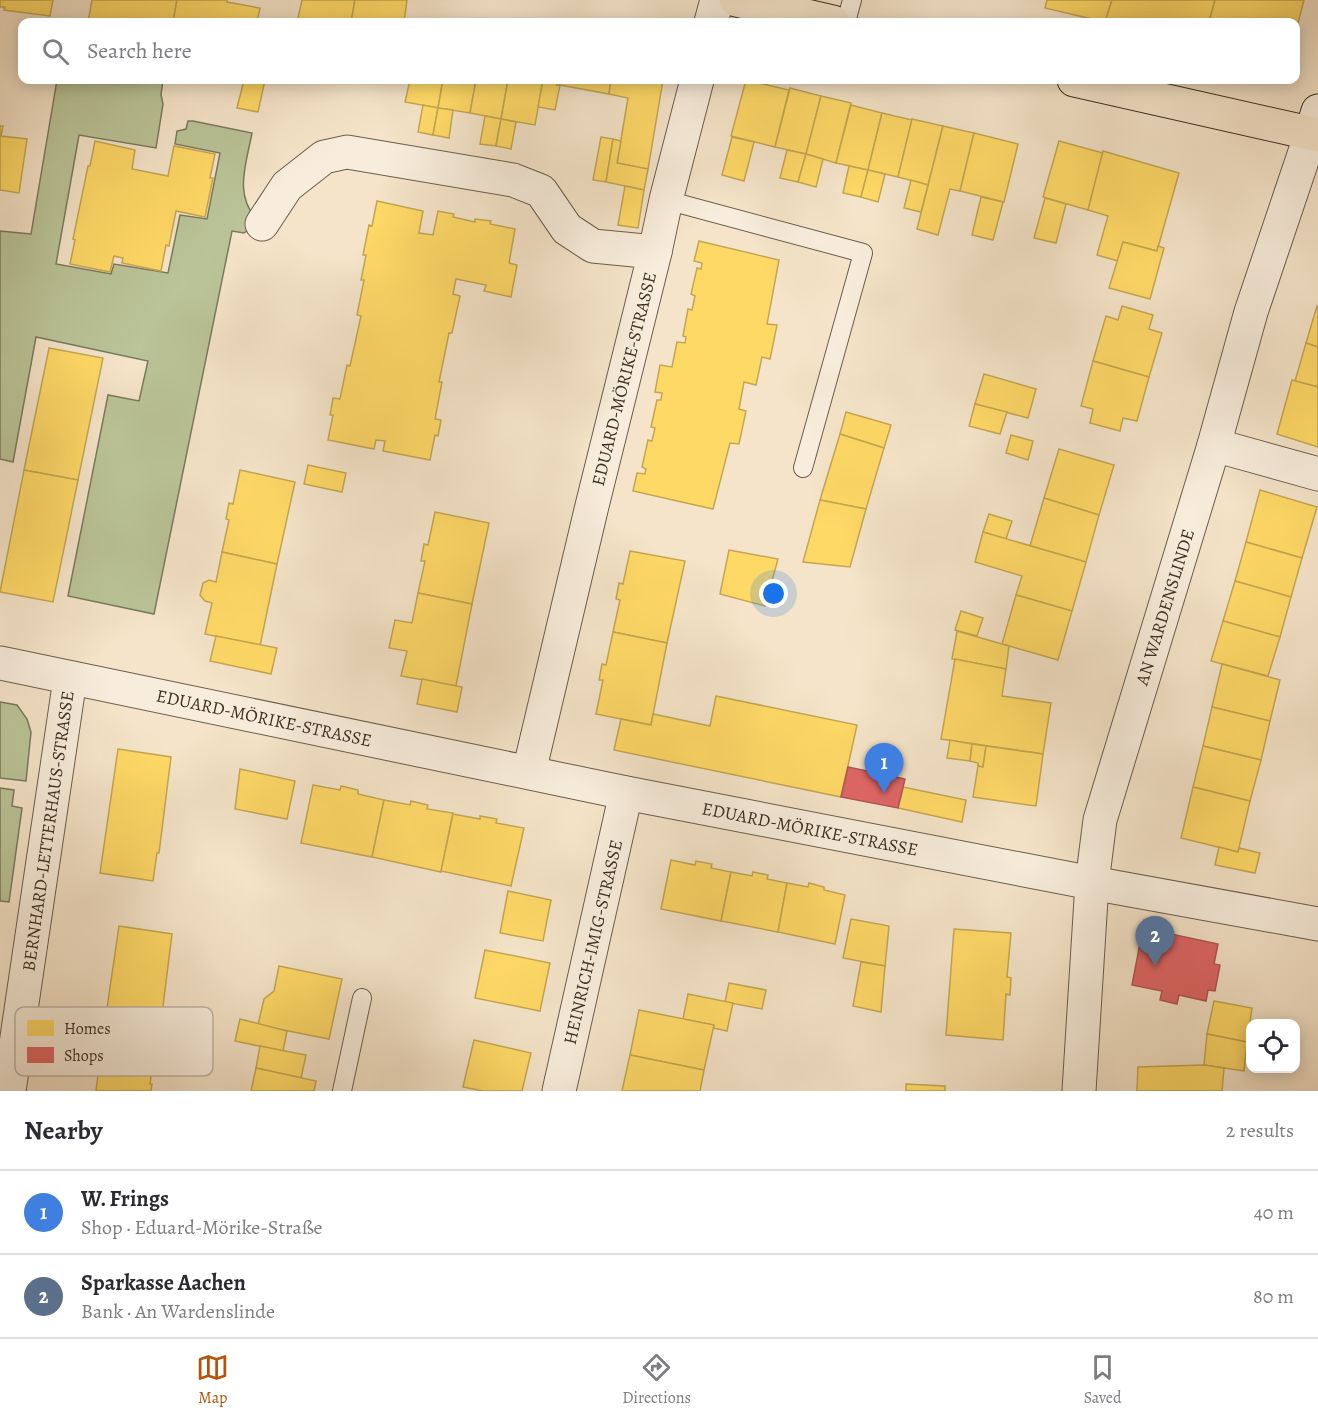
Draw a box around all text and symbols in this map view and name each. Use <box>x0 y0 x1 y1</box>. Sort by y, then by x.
search box <box>18 18 1300 84</box>
icon: search <box>39 35 72 68</box>
text: Search here <box>87 36 192 66</box>
street label: EDUARD-MÖRIKE-STRASSE <box>586 270 662 488</box>
street label: AN WARDENSLINDE <box>1130 526 1200 689</box>
your location <box>759 579 788 608</box>
street label: EDUARD-MÖRIKE-STRASSE <box>154 683 374 753</box>
street label: BERNHARD-LETTERHAUS-STRASSE <box>16 689 80 973</box>
pin: 1 <box>864 744 904 793</box>
street label: EDUARD-MÖRIKE-STRASSE <box>700 796 920 862</box>
street label: HEINRICH-IMIG-STRASSE <box>558 837 628 1047</box>
pin: 2 <box>1136 916 1174 966</box>
legend <box>15 1007 213 1076</box>
text: Homes <box>64 1018 111 1040</box>
map controls <box>1246 1019 1300 1073</box>
button: locate <box>1246 1019 1300 1073</box>
text: Shops <box>64 1045 104 1067</box>
text: Nearby <box>24 1113 103 1148</box>
text: 2 results <box>1226 1117 1294 1144</box>
text: W. Frings <box>81 1184 169 1214</box>
text: 1 <box>40 1199 47 1226</box>
text: 40 m <box>1254 1199 1294 1226</box>
text: Shop · Eduard-Mörike-Straße <box>81 1214 323 1241</box>
text: Sparkasse Aachen <box>81 1268 246 1298</box>
text: 2 <box>39 1283 48 1310</box>
text: 80 m <box>1253 1283 1294 1310</box>
text: Bank · An Wardenslinde <box>81 1298 275 1325</box>
tab: Map <box>196 1351 229 1409</box>
tab: Directions <box>622 1351 691 1409</box>
tab: Saved <box>1084 1351 1122 1409</box>

